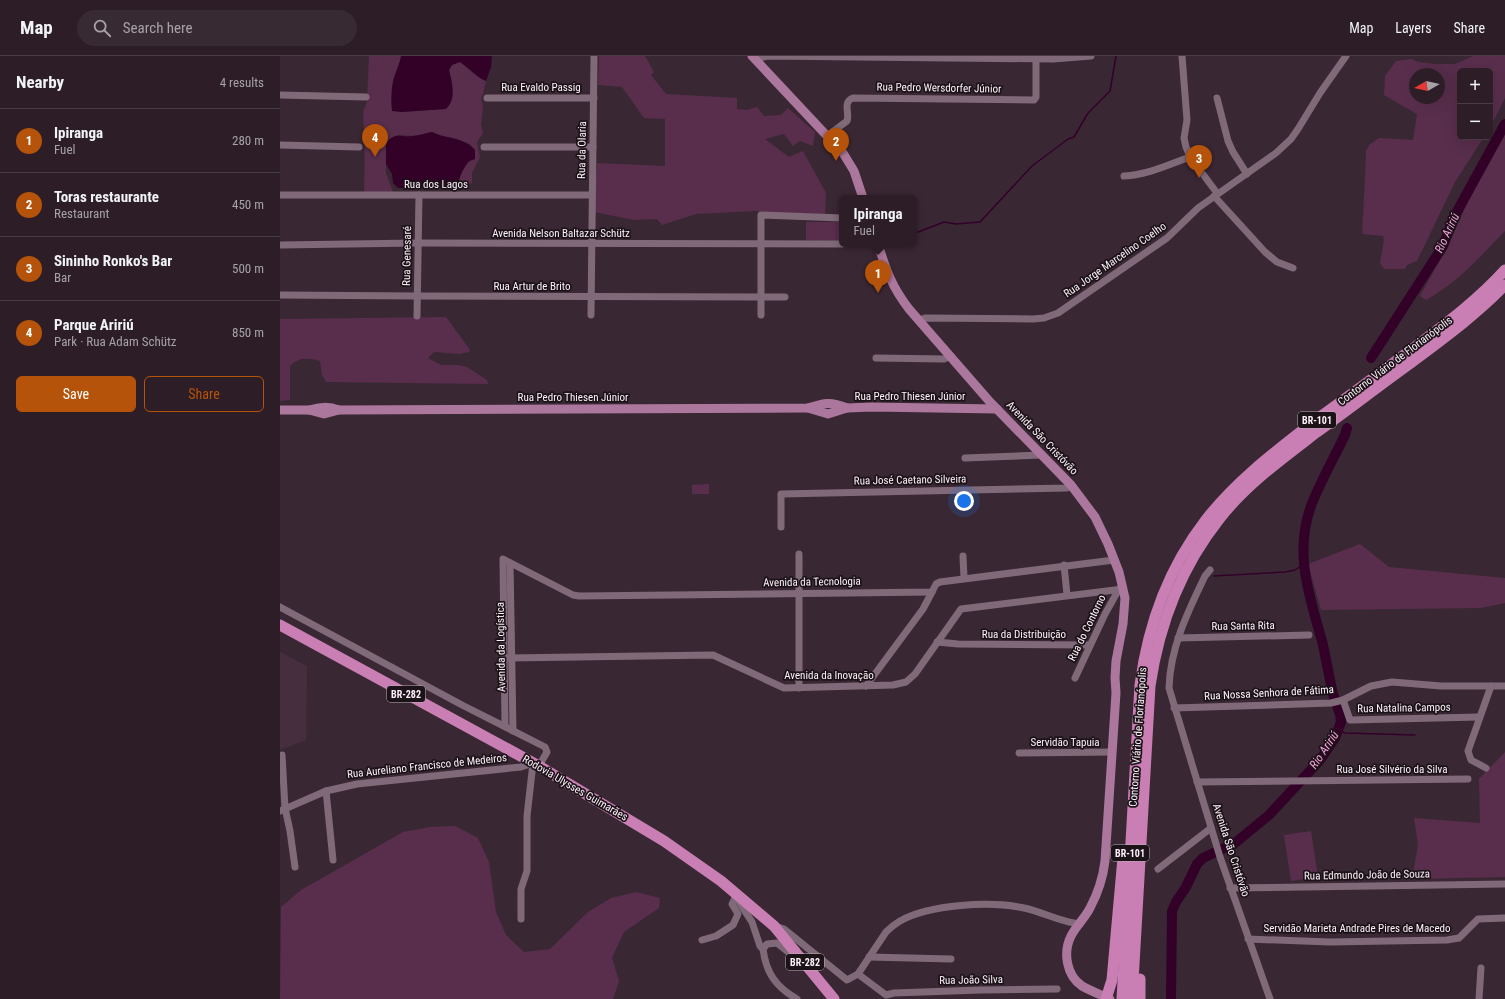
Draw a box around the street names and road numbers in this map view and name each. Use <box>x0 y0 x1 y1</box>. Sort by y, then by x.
street label: Rua Pedro Wersdorfer Júnior <box>877 80 1002 96</box>
street label: Rua Evaldo Passig <box>501 81 581 94</box>
street label: Rua da Olaria <box>575 121 589 179</box>
street label: Rua dos Lagos <box>404 178 468 191</box>
street label: Rua Jorge Marcelino Coelho <box>1061 219 1169 300</box>
street label: Rua Genesaré <box>400 226 414 286</box>
street label: Avenida Nelson Baltazar Schütz <box>492 227 630 240</box>
street label: Rua Artur de Brito <box>493 280 571 293</box>
street label: Contorno Viário de Florianópolis <box>1335 314 1455 408</box>
street label: Rua Pedro Thiesen Júnior <box>855 390 966 403</box>
street label: Rua Pedro Thiesen Júnior <box>518 391 629 404</box>
street label: Avenida São Cristóvão <box>1004 399 1081 478</box>
road number: BR-101 <box>1298 412 1336 428</box>
street label: Rua José Caetano Silveira <box>854 473 966 487</box>
street label: Avenida da Tecnologia <box>763 575 861 589</box>
street label: Rua do Contorno <box>1065 592 1109 663</box>
street label: Avenida da Logística <box>494 602 508 692</box>
street label: Rua Santa Rita <box>1211 619 1275 633</box>
street label: Rua da Distribuição <box>982 628 1067 641</box>
street label: Contorno Viário de Florianópolis <box>1127 667 1149 807</box>
street label: Avenida da Inovação <box>784 669 874 682</box>
street label: Rua Nossa Senhora de Fátima <box>1204 683 1334 703</box>
road number: BR-282 <box>387 686 425 702</box>
street label: Rua Natalina Campos <box>1357 701 1451 715</box>
street label: Servidão Tapuia <box>1030 736 1100 749</box>
street label: Rua Aureliano Francisco de Medeiros <box>346 751 508 781</box>
street label: Rodovia Ulysses Guimarães <box>520 752 630 824</box>
street label: Rua José Silvério da Silva <box>1337 763 1447 776</box>
street label: Avenida São Cristóvão <box>1210 802 1252 899</box>
road number: BR-101 <box>1111 845 1149 861</box>
street label: Rua Edmundo João de Souza <box>1304 867 1430 883</box>
street label: Servidão Marieta Andrade Pires de Macedo <box>1263 922 1451 935</box>
road number: BR-282 <box>786 954 824 970</box>
street label: Rua João Silva <box>939 973 1003 987</box>

